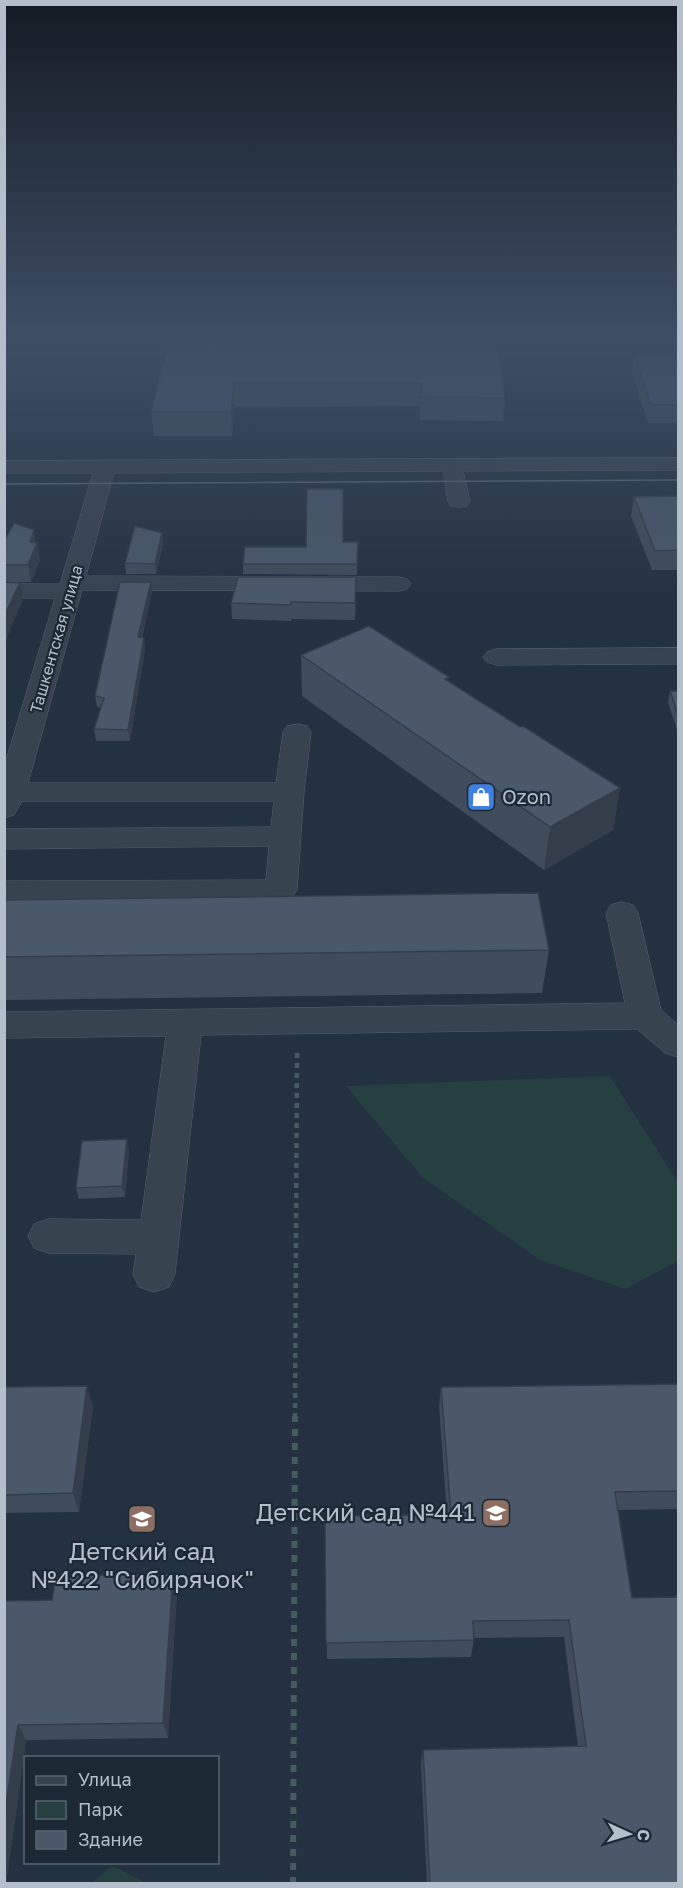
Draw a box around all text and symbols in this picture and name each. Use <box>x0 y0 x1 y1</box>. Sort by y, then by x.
street label: Ташкентская улица <box>25 563 87 715</box>
shop icon: Ozon <box>465 781 497 813</box>
place label: Ozon <box>502 784 551 808</box>
place label: Детский сад №441 <box>256 1497 475 1526</box>
school or university icon: Детский сад №441 <box>480 1497 512 1529</box>
school or university icon: Детский сад №422 "Сибирячок" <box>126 1503 158 1535</box>
place label: Детский сад №422 "Сибирячок" <box>30 1536 254 1593</box>
legend <box>24 1756 219 1864</box>
text: Улица <box>78 1768 132 1790</box>
text: Парк <box>78 1798 123 1820</box>
north arrow <box>599 1804 659 1864</box>
text: Здание <box>78 1828 143 1850</box>
text: С <box>634 1829 654 1841</box>

